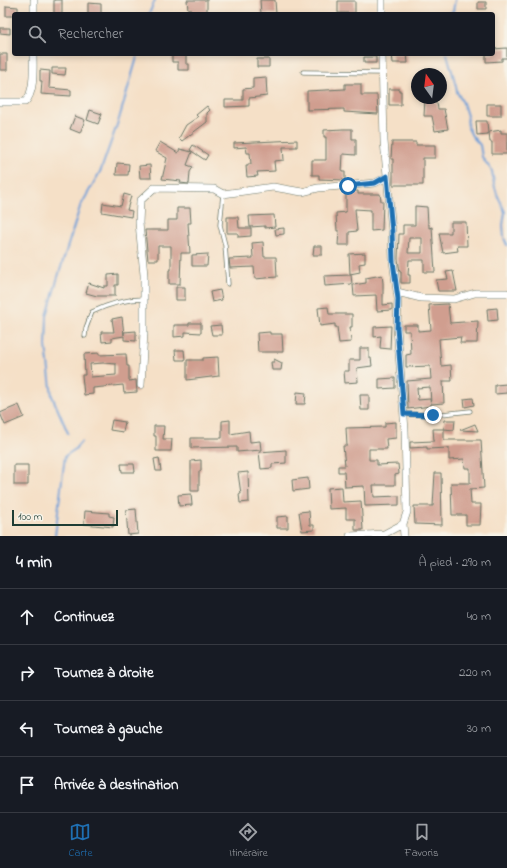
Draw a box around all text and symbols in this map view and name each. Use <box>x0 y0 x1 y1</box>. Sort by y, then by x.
search box <box>12 12 495 56</box>
icon: search <box>26 23 48 45</box>
text: Rechercher <box>58 23 123 45</box>
north arrow <box>411 68 447 104</box>
route start <box>339 177 357 195</box>
route end <box>424 406 442 424</box>
scale bar <box>12 508 118 527</box>
text: 100 m <box>18 509 42 525</box>
text: 4 min <box>16 550 52 575</box>
text: À pied · 290 m <box>419 553 491 572</box>
icon: ahead <box>16 606 38 628</box>
text: Continuez <box>54 606 114 628</box>
text: 40 m <box>467 607 491 626</box>
icon: right <box>16 662 38 684</box>
text: Tournez à droite <box>54 662 154 684</box>
text: 220 m <box>459 663 491 682</box>
icon: left <box>16 718 38 740</box>
text: Tournez à gauche <box>54 718 162 740</box>
text: 30 m <box>467 719 491 738</box>
icon: arrive <box>16 774 38 796</box>
text: Arrivée à destination <box>54 774 179 796</box>
tab: Carte <box>68 821 92 861</box>
tab: Itinéraire <box>229 821 268 861</box>
tab: Favoris <box>405 821 439 861</box>

